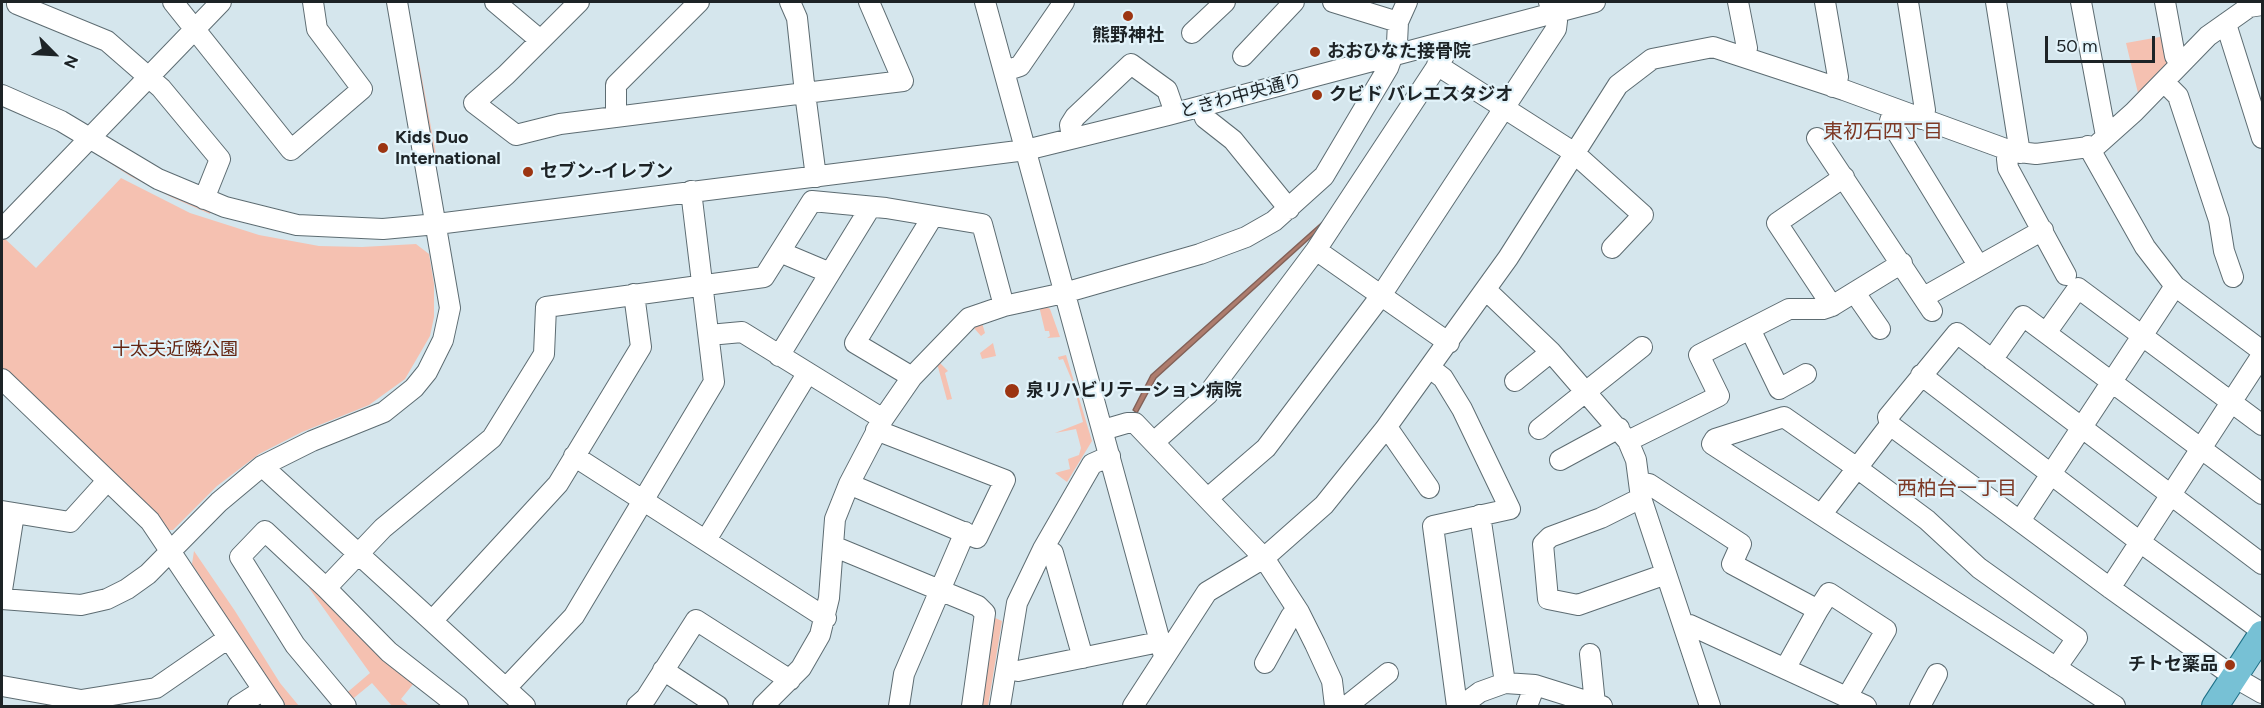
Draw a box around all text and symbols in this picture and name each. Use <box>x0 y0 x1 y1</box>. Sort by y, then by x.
marker: 熊野神社 <box>1121 9 1135 23</box>
north arrow <box>24 24 84 84</box>
scale bar <box>2048 24 2158 62</box>
place label: 熊野神社 <box>1092 25 1164 47</box>
text: 50 m <box>2056 35 2098 57</box>
place label: おおひなた接骨院 <box>1327 41 1471 63</box>
marker: おおひなた接骨院 <box>1308 45 1322 59</box>
text: N <box>60 52 82 71</box>
street label: ときわ中央通り <box>1177 69 1305 123</box>
place label: クビド バレエスタジオ <box>1329 84 1513 106</box>
marker: クビド バレエスタジオ <box>1310 88 1324 102</box>
district label: 東初石四丁目 <box>1823 120 1943 144</box>
place label: Kids Duo International <box>395 127 501 170</box>
marker: Kids Duo International <box>376 141 390 155</box>
place label: セブン-イレブン <box>540 161 673 183</box>
marker: セブン-イレブン <box>521 165 535 179</box>
park label: 十太夫近隣公園 <box>112 339 238 361</box>
place label: 泉リハビリテーション病院 <box>1026 380 1242 402</box>
marker: 泉リハビリテーション病院 <box>1003 382 1021 400</box>
district label: 西柏台一丁目 <box>1897 477 2017 501</box>
place label: チトセ薬品 <box>2128 654 2218 676</box>
marker: チトセ薬品 <box>2223 658 2237 672</box>

